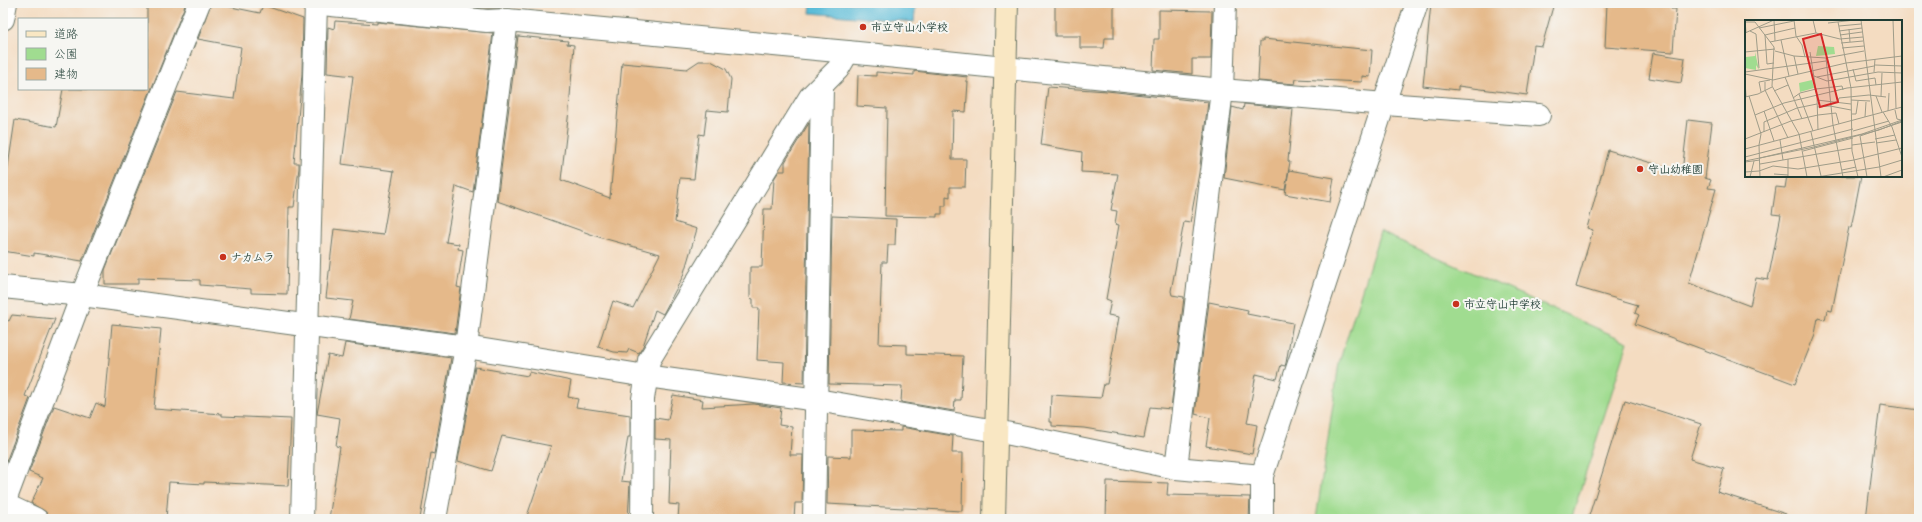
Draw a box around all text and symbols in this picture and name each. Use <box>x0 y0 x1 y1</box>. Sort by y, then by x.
legend <box>18 18 148 90</box>
place label: 市立守山小学校 <box>871 18 948 35</box>
inset map <box>1745 20 1902 177</box>
marker: 市立守山小学校 <box>858 22 868 32</box>
text: 道路 <box>54 24 78 42</box>
text: 公園 <box>54 44 78 62</box>
text: 建物 <box>54 64 78 82</box>
place label: 守山幼稚園 <box>1648 160 1703 177</box>
marker: 守山幼稚園 <box>1635 164 1645 174</box>
place label: ナカムラ <box>231 248 275 265</box>
marker: ナカムラ <box>218 252 228 262</box>
place label: 市立守山中学校 <box>1464 295 1541 312</box>
marker: 市立守山中学校 <box>1451 299 1461 309</box>

